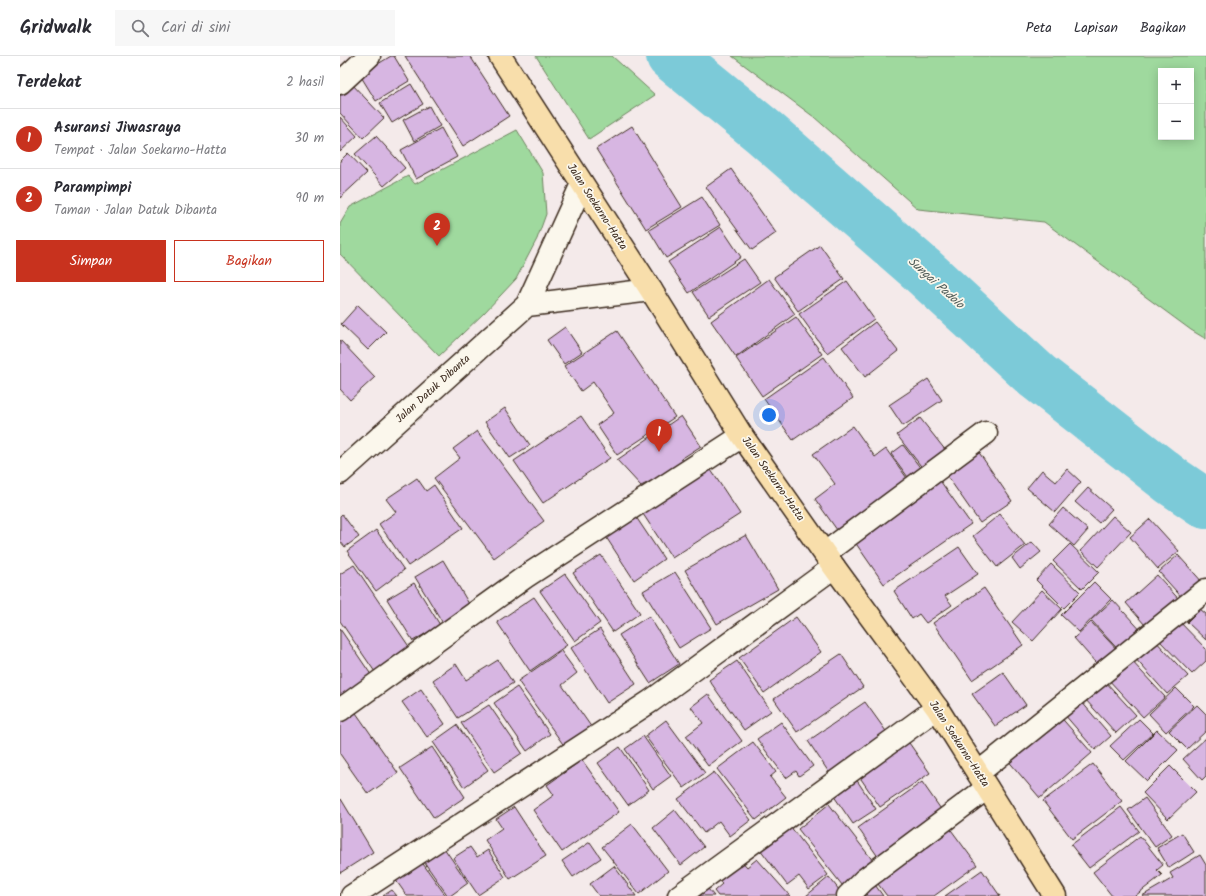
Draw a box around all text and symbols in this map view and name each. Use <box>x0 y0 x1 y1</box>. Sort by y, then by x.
search box <box>115 10 395 46</box>
text: Gridwalk <box>20 13 91 43</box>
text: Cari di sini <box>161 16 230 40</box>
icon: search <box>129 17 151 39</box>
text: Peta <box>1026 17 1052 39</box>
text: Lapisan <box>1074 17 1118 39</box>
text: Bagikan <box>1140 17 1186 39</box>
map controls <box>1158 68 1194 140</box>
button: + <box>1158 68 1194 104</box>
text: Terdekat <box>16 69 82 96</box>
text: 2 hasil <box>286 72 324 93</box>
button: − <box>1158 104 1194 140</box>
text: Asuransi Jiwasraya <box>54 116 181 140</box>
text: 1 <box>27 128 31 149</box>
text: 30 m <box>295 128 324 149</box>
text: Tempat · Jalan Soekarno-Hatta <box>54 140 227 161</box>
street label: Jalan Soekarno-Hatta <box>562 160 632 254</box>
text: Parampimpi <box>54 176 131 200</box>
text: 2 <box>25 188 33 209</box>
text: 90 m <box>296 188 324 209</box>
text: Taman · Jalan Datuk Dibanta <box>54 200 217 221</box>
pin: 2 <box>424 213 450 246</box>
button: Simpan <box>16 240 166 282</box>
button: Bagikan <box>174 240 324 282</box>
water label: Sungai Padolo <box>904 253 969 314</box>
street label: Jalan Datuk Dibanta <box>391 350 475 428</box>
your location <box>759 405 779 425</box>
pin: 1 <box>646 419 672 452</box>
street label: Jalan Soekarno-Hatta <box>737 433 809 525</box>
street label: Jalan Soekarno-Hatta <box>924 697 994 791</box>

